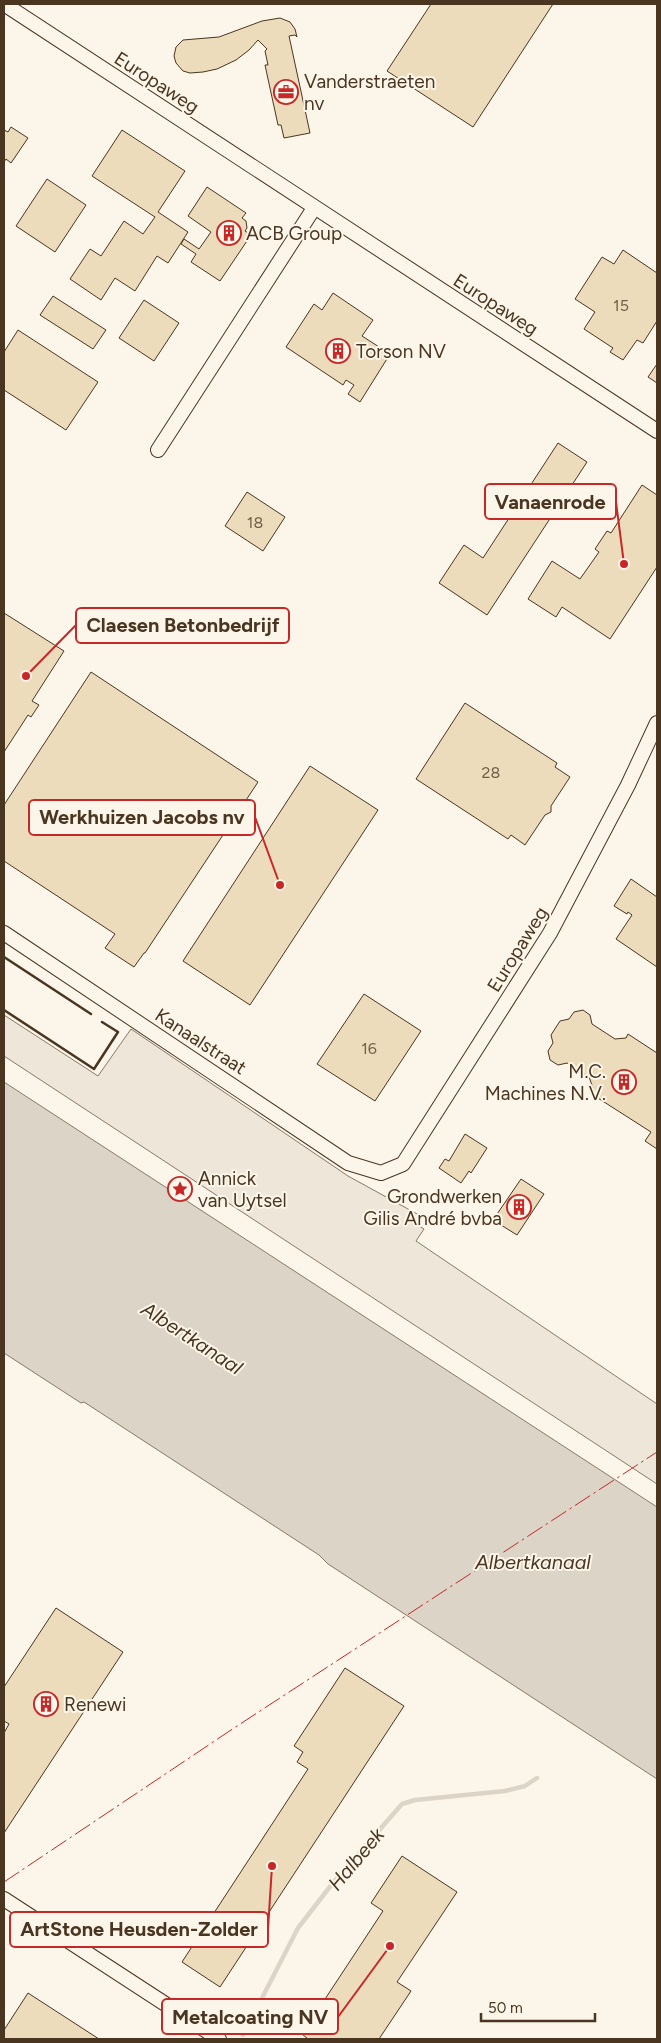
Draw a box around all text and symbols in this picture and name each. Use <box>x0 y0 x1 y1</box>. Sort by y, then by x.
street label: Europaweg <box>110 47 203 118</box>
place label: Vanderstraeten nv <box>304 70 435 115</box>
office icon: Vanderstraeten nv <box>273 79 299 105</box>
building icon: ACB Group <box>216 220 242 246</box>
place label: ACB Group <box>246 222 342 245</box>
street label: Europaweg <box>449 269 542 340</box>
house number: 15 <box>613 296 629 315</box>
building icon: Torson NV <box>325 338 351 364</box>
place label: Torson NV <box>356 340 446 363</box>
callout: Vanaenrode <box>485 484 616 519</box>
text: Vanaenrode <box>495 490 605 514</box>
house number: 18 <box>247 513 263 532</box>
callout: Claesen Betonbedrijf <box>76 608 289 643</box>
text: Claesen Betonbedrijf <box>86 613 280 637</box>
house number: 28 <box>482 763 500 782</box>
callout: Werkhuizen Jacobs nv <box>29 800 255 835</box>
text: Werkhuizen Jacobs nv <box>39 805 245 829</box>
street label: Europaweg <box>482 902 553 996</box>
street label: Kanaalstraat <box>151 1003 251 1079</box>
house number: 16 <box>361 1039 377 1058</box>
place label: M.C. Machines N.V. <box>485 1060 606 1105</box>
building icon: M.C. Machines N.V. <box>611 1069 637 1095</box>
place label: Annick van Uytsel <box>198 1167 287 1212</box>
place icon: Annick van Uytsel <box>167 1176 193 1202</box>
place label: Grondwerken Gilis André bvba <box>363 1185 502 1230</box>
building icon: Grondwerken Gilis André bvba <box>506 1194 532 1220</box>
water label: Albertkanaal <box>136 1296 247 1380</box>
water label: Albertkanaal <box>474 1550 591 1574</box>
building icon: Renewi <box>33 1691 59 1717</box>
place label: Renewi <box>64 1693 126 1716</box>
water label: Halbeek <box>323 1822 390 1895</box>
callout: ArtStone Heusden-Zolder <box>10 1912 268 1947</box>
text: ArtStone Heusden-Zolder <box>20 1917 258 1941</box>
scale bar <box>481 1990 595 2022</box>
callout: Metalcoating NV <box>162 1999 338 2034</box>
text: 50 m <box>488 1999 523 2017</box>
text: Metalcoating NV <box>172 2005 329 2029</box>

